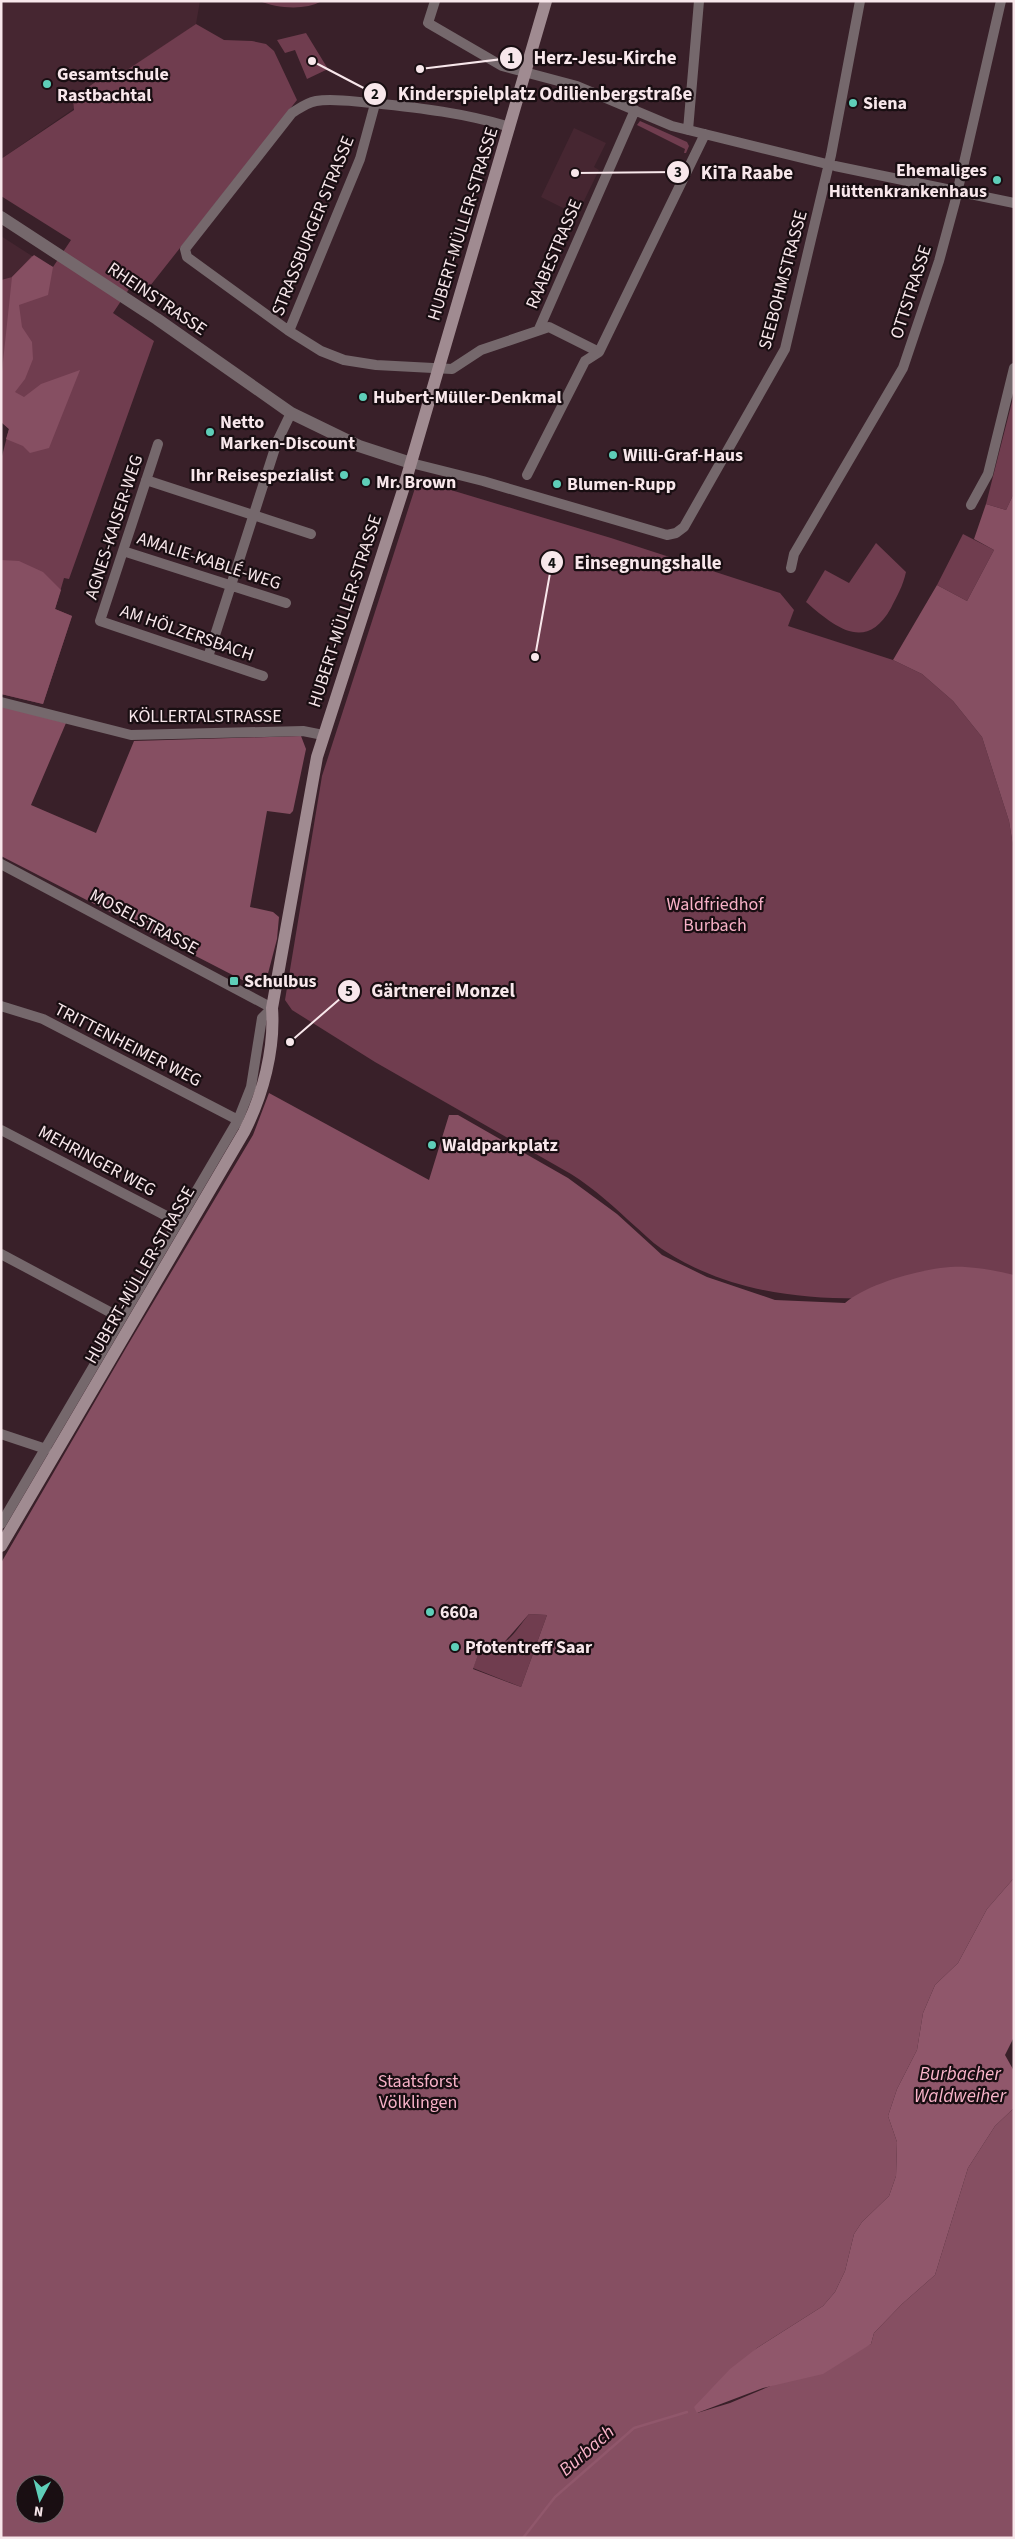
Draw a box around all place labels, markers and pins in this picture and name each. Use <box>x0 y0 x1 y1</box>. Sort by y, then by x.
callout: Herz-Jesu-Kirche <box>498 41 686 75</box>
place label: Gesamtschule Rastbachtal <box>57 62 169 108</box>
callout: Kinderspielplatz Odilienbergstraße <box>363 77 702 111</box>
marker: Gesamtschule Rastbachtal <box>41 78 53 90</box>
place label: Siena <box>863 91 907 116</box>
marker: Siena <box>847 97 859 109</box>
callout: KiTa Raabe <box>666 155 803 189</box>
place label: Ehemaliges Hüttenkrankenhaus <box>829 158 987 204</box>
marker: Ehemaliges Hüttenkrankenhaus <box>991 174 1003 186</box>
place label: Hubert-Müller-Denkmal <box>373 385 562 410</box>
marker: Hubert-Müller-Denkmal <box>357 391 369 403</box>
place label: Netto Marken-Discount <box>220 410 355 456</box>
marker: Netto Marken-Discount <box>204 426 216 438</box>
place label: Willi-Graf-Haus <box>623 443 743 468</box>
marker: Willi-Graf-Haus <box>607 449 619 461</box>
place label: Ihr Reisespezialist <box>190 463 334 488</box>
marker: Ihr Reisespezialist <box>338 469 350 481</box>
place label: Mr. Brown <box>376 470 456 495</box>
place label: Blumen-Rupp <box>567 472 676 497</box>
marker: Mr. Brown <box>360 476 372 488</box>
marker: Blumen-Rupp <box>551 478 563 490</box>
callout: Einsegnungshalle <box>539 545 732 579</box>
place label: Schulbus <box>244 969 317 994</box>
callout: Gärtnerei Monzel <box>336 974 525 1008</box>
marker: Schulbus <box>228 975 240 987</box>
place label: Waldparkplatz <box>442 1133 558 1158</box>
marker: Waldparkplatz <box>426 1139 438 1151</box>
place label: 660a <box>440 1600 478 1625</box>
marker: 660a <box>424 1606 436 1618</box>
place label: Pfotentreff Saar <box>465 1635 593 1660</box>
marker: Pfotentreff Saar <box>449 1641 461 1653</box>

